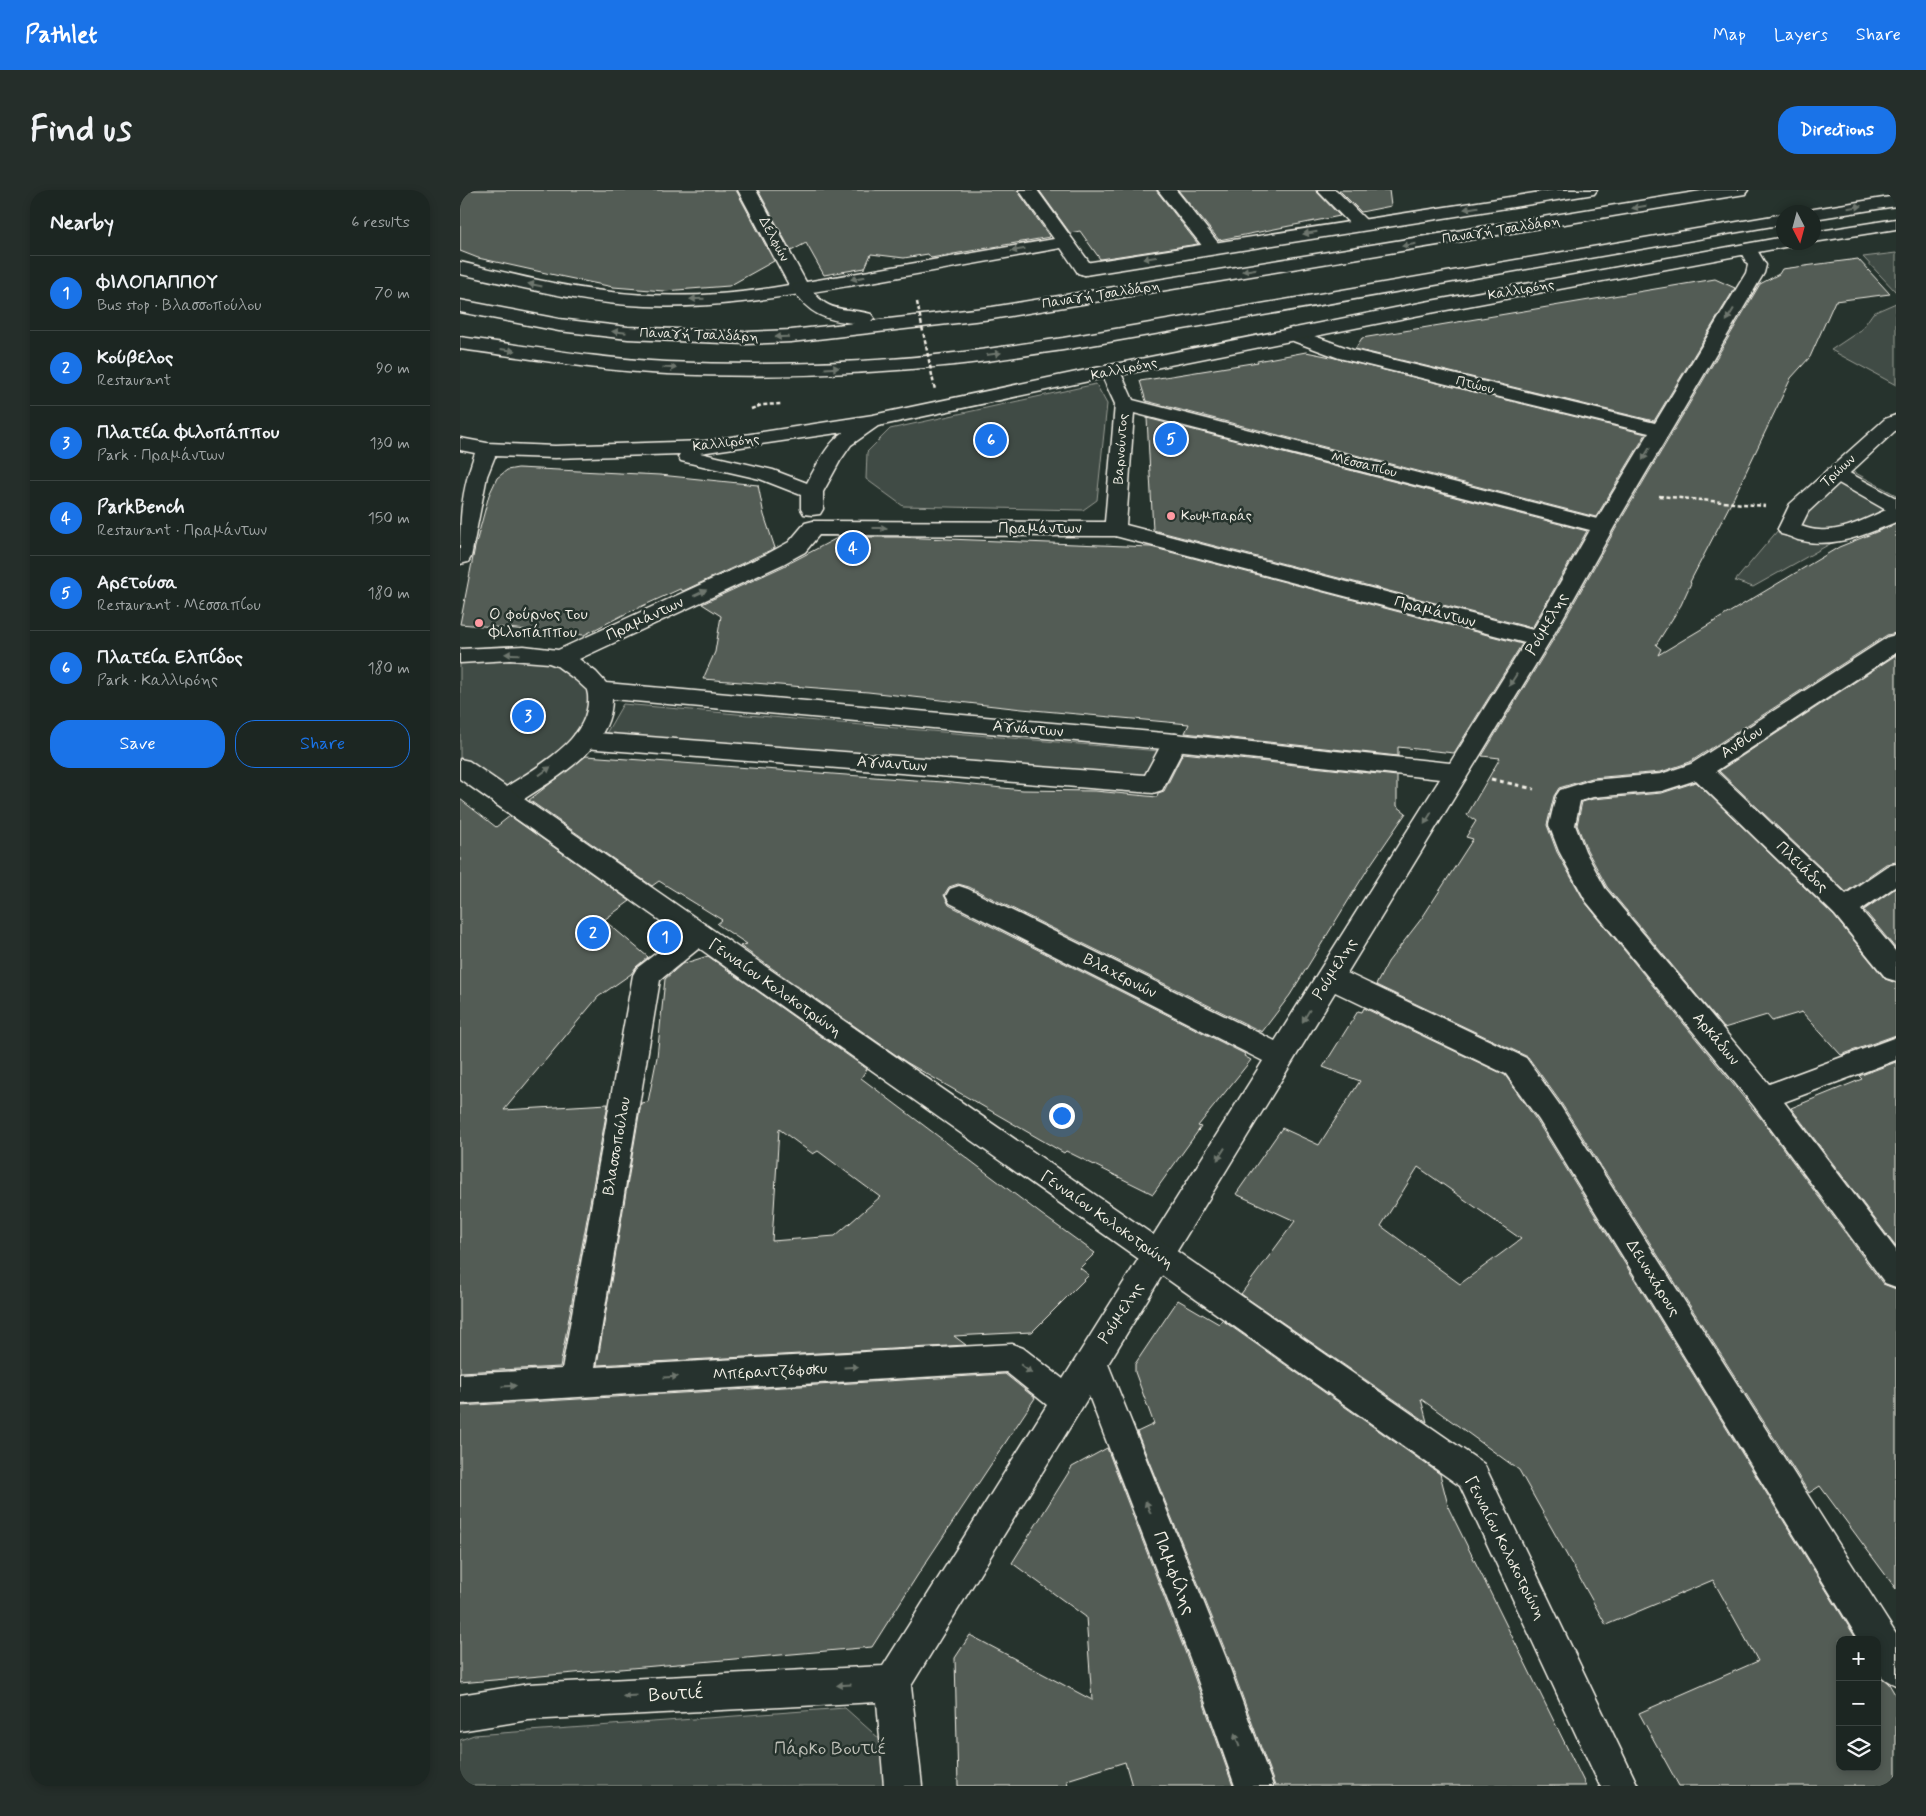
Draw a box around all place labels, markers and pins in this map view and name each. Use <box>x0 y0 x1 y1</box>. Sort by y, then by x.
pin: 5 <box>1155 420 1187 458</box>
pin: 6 <box>975 421 1007 459</box>
place label: Κουμπαράς <box>1181 507 1252 525</box>
marker: Κουμπαράς <box>1165 510 1177 522</box>
pin: 4 <box>837 529 869 567</box>
place label: Ο φούρνος του Φιλοπάππου <box>488 604 588 643</box>
marker: Ο φούρνος του Φιλοπάππου <box>473 617 485 629</box>
pin: 3 <box>512 697 544 735</box>
pin: 2 <box>577 914 609 952</box>
pin: 1 <box>649 918 681 956</box>

